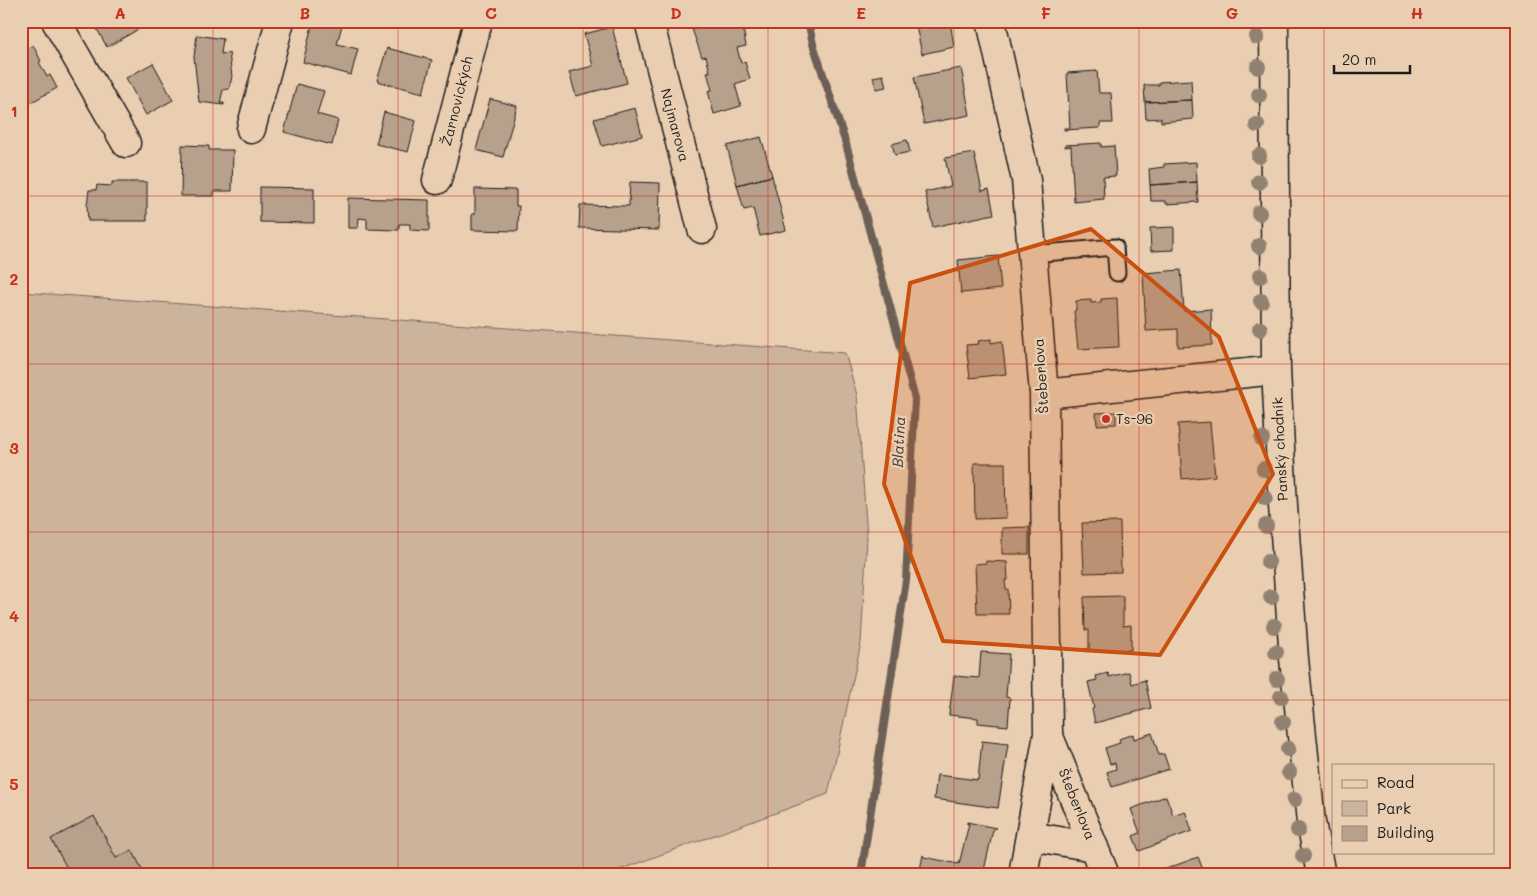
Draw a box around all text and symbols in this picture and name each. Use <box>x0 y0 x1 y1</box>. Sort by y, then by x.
text: A <box>114 2 126 23</box>
text: B <box>300 2 310 23</box>
text: C <box>485 2 497 23</box>
text: D <box>670 2 682 23</box>
text: E <box>856 2 866 23</box>
text: F <box>1041 2 1051 23</box>
text: G <box>1226 2 1238 23</box>
text: H <box>1411 2 1423 23</box>
scale bar <box>1334 42 1411 74</box>
text: 20 m <box>1342 49 1376 69</box>
street label: Žarnovických <box>436 54 477 148</box>
street label: Najmarova <box>657 86 694 164</box>
text: 1 <box>10 100 18 121</box>
text: 2 <box>10 268 19 289</box>
street label: Šteberlova <box>1028 338 1053 414</box>
street label: Panský chodník <box>1267 397 1292 501</box>
place label: Ts-96 <box>1116 409 1153 428</box>
marker: Ts-96 <box>1100 413 1112 425</box>
water label: Blatina <box>887 416 909 468</box>
text: 3 <box>9 437 19 458</box>
text: 4 <box>9 605 19 626</box>
legend <box>1332 764 1494 854</box>
street label: Šteberlova <box>1055 765 1100 842</box>
text: Road <box>1377 772 1414 792</box>
text: 5 <box>9 773 19 794</box>
text: Park <box>1377 798 1411 818</box>
text: Building <box>1377 822 1434 842</box>

